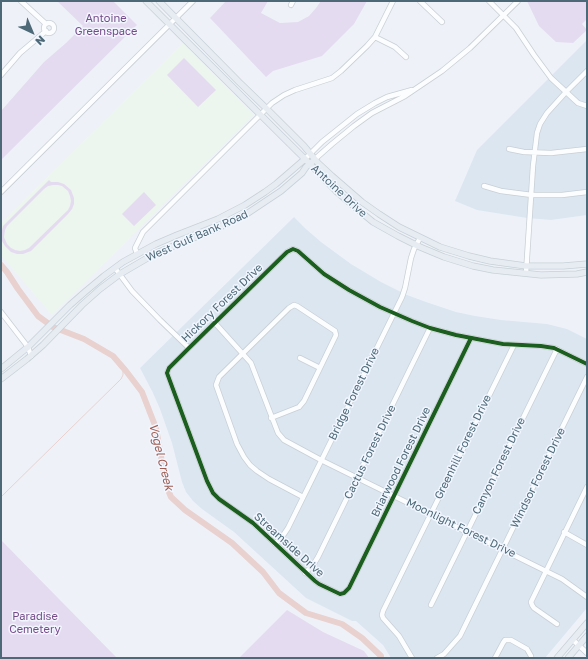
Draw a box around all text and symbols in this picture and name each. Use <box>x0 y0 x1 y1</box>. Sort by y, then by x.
north arrow <box>12 12 52 52</box>
park label: Antoine Greenspace <box>75 12 137 38</box>
text: N <box>33 33 48 49</box>
street label: Antoine Drive <box>308 162 370 220</box>
street label: West Gulf Bank Road <box>144 208 250 264</box>
street label: Hickory Forest Drive <box>179 261 265 345</box>
street label: Bridge Forest Drive <box>326 346 382 442</box>
street label: Greenhill Forest Drive <box>432 393 494 501</box>
street label: Cactus Forest Drive <box>341 403 399 501</box>
street label: Briarwood Forest Drive <box>369 405 433 519</box>
street label: Canyon Forest Drive <box>470 415 528 517</box>
water label: Vogel Creek <box>146 422 176 492</box>
street label: Windsor Forest Drive <box>508 426 568 530</box>
street label: Moonlight Forest Drive <box>404 496 518 560</box>
street label: Streamside Drive <box>251 510 327 580</box>
park label: Paradise Cemetery <box>9 610 61 636</box>

